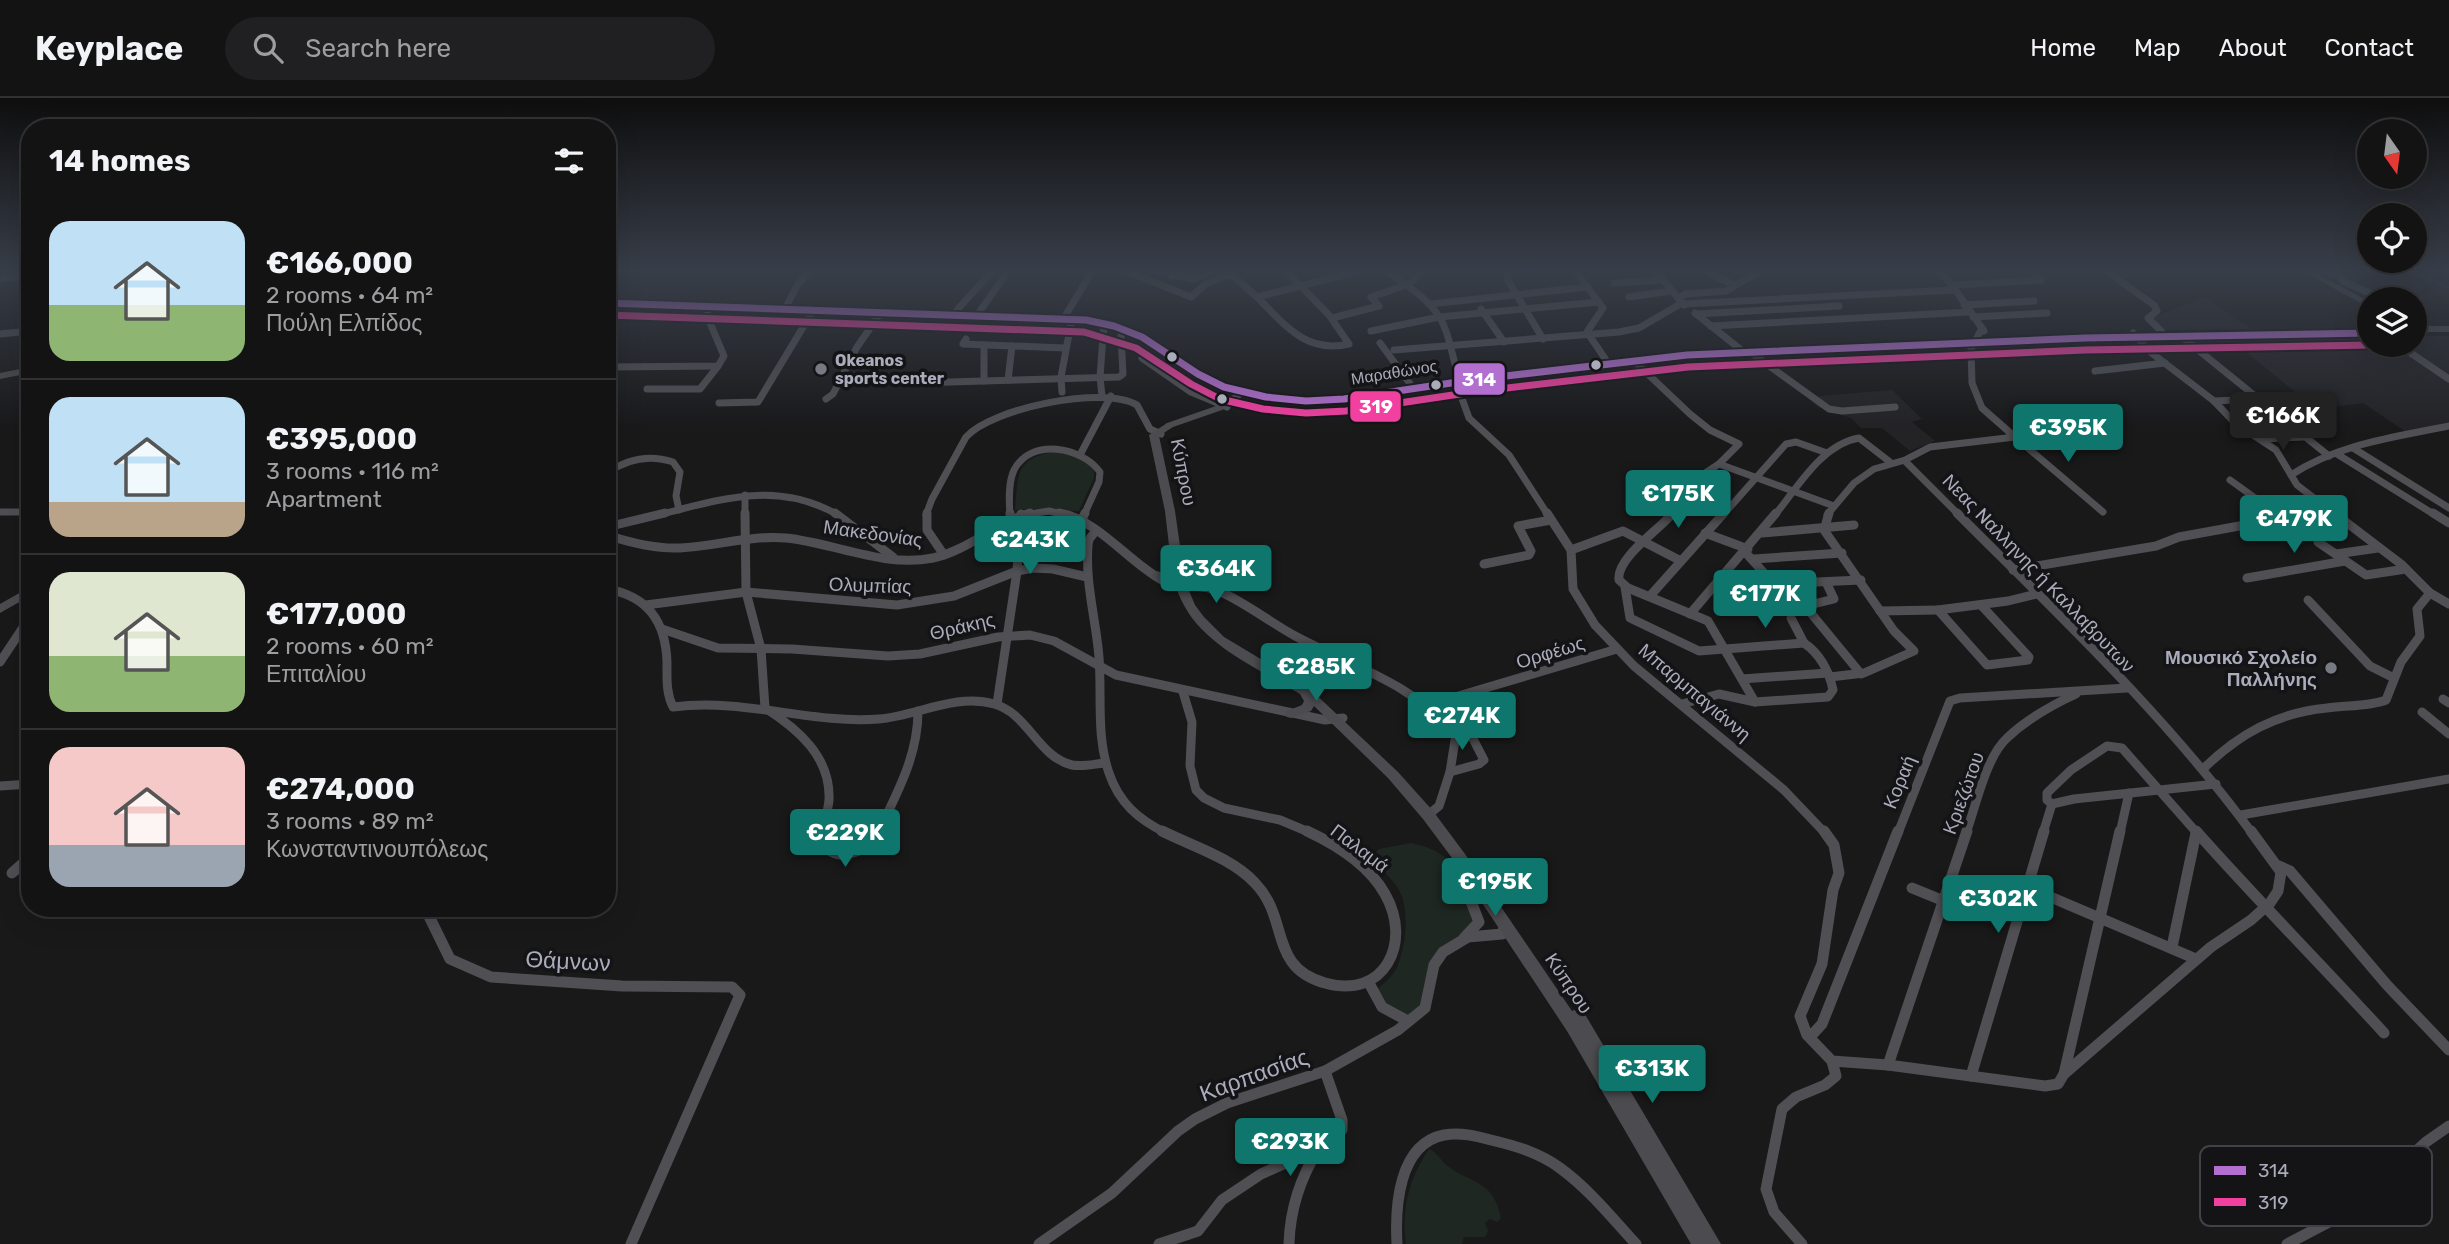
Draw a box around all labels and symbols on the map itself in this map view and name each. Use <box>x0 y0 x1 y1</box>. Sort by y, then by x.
north arrow <box>2357 119 2427 189</box>
unlabelled marker <box>1165 350 1179 364</box>
place label: Okeanos sports center <box>835 351 945 388</box>
street label: Μαραθώνος <box>1350 356 1439 389</box>
unlabelled marker <box>1589 358 1603 372</box>
marker: Okeanos sports center <box>813 361 829 377</box>
line badge: 314 <box>1453 362 1506 396</box>
text: 314 <box>1462 368 1496 391</box>
unlabelled marker <box>1429 378 1443 392</box>
line badge: 319 <box>1349 390 1402 423</box>
unlabelled marker <box>1215 392 1229 406</box>
pin: €166K <box>2234 392 2332 452</box>
text: 319 <box>1359 395 1393 418</box>
pin: €395K <box>2019 404 2117 464</box>
street label: Κύπρου <box>1166 437 1201 508</box>
street label: Νεας Nαλληνης ή Καλλαβρυτων <box>1938 469 2140 677</box>
pin: €175K <box>1629 470 1727 530</box>
pin: €479K <box>2245 496 2343 555</box>
street label: Μακεδονίας <box>822 515 924 552</box>
pin: €243K <box>981 517 1079 576</box>
pin: €364K <box>1167 546 1265 605</box>
pin: €177K <box>1716 570 1814 630</box>
street label: Ολυμπίας <box>828 573 912 598</box>
street label: Θράκης <box>927 608 997 645</box>
street label: Ορφέως <box>1513 631 1587 674</box>
street label: Μπαρμπαγιάννη <box>1634 639 1756 746</box>
pin: €285K <box>1267 644 1365 703</box>
place label: Μουσικό Σχολείο Παλλήνης <box>2165 646 2317 691</box>
marker: Μουσικό Σχολείο Παλλήνης <box>2323 660 2339 676</box>
pin: €274K <box>1413 692 1511 752</box>
street label: Κριεζώτου <box>1938 749 1989 838</box>
street label: Κοραή <box>1878 752 1920 812</box>
pin: €229K <box>796 810 894 869</box>
street label: Παλαμά <box>1326 819 1393 878</box>
pin: €195K <box>1446 858 1544 918</box>
pin: €302K <box>1949 876 2047 935</box>
street label: Θάμνων <box>525 945 611 977</box>
street label: Κύπρου <box>1540 949 1597 1018</box>
street label: Καρπασίας <box>1196 1042 1312 1108</box>
pin: €313K <box>1603 1046 1701 1105</box>
pin: €293K <box>1241 1118 1339 1178</box>
legend <box>2200 1146 2432 1226</box>
text: 314 <box>2258 1159 2289 1182</box>
text: 319 <box>2258 1191 2288 1214</box>

